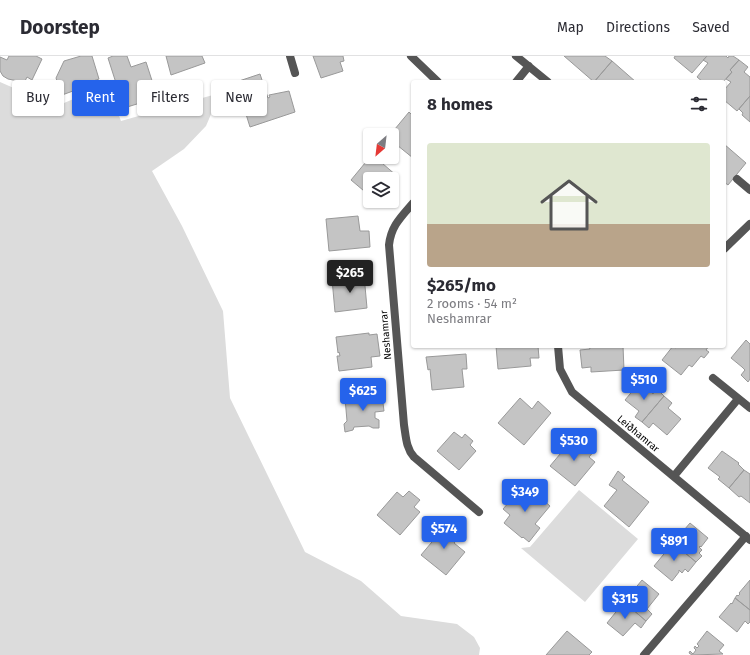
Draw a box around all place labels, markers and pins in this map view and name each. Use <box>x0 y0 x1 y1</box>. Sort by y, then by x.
pin: $265 <box>326 260 374 294</box>
pin: $510 <box>620 367 668 401</box>
pin: $625 <box>339 378 387 412</box>
pin: $530 <box>550 428 598 462</box>
pin: $349 <box>501 479 549 513</box>
pin: $574 <box>420 516 468 550</box>
pin: $891 <box>650 528 698 562</box>
pin: $315 <box>601 586 649 620</box>

